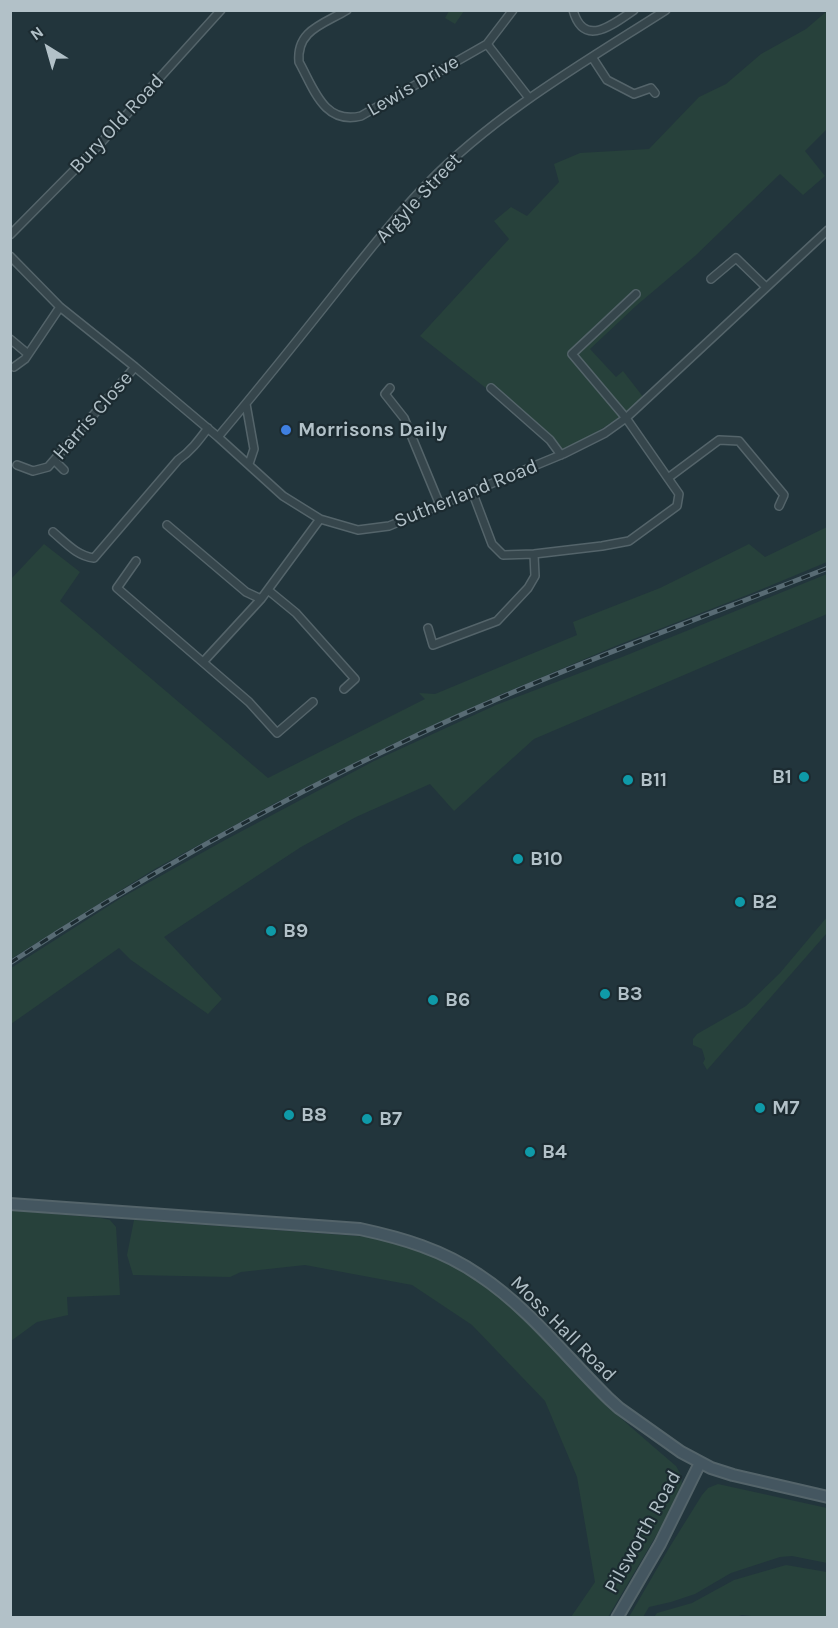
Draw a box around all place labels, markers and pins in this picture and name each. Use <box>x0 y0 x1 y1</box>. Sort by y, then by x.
place label: Morrisons Daily <box>298 418 447 442</box>
marker: Morrisons Daily <box>279 423 293 437</box>
place label: B1 <box>772 765 792 789</box>
place label: B11 <box>640 768 667 792</box>
marker: B1 <box>797 770 811 784</box>
marker: B11 <box>621 773 635 787</box>
place label: B10 <box>530 847 563 871</box>
marker: B10 <box>511 852 525 866</box>
place label: B2 <box>752 890 777 914</box>
marker: B2 <box>733 895 747 909</box>
place label: B9 <box>283 919 308 943</box>
marker: B9 <box>264 924 278 938</box>
place label: B3 <box>617 982 642 1006</box>
marker: B3 <box>598 987 612 1001</box>
place label: B6 <box>445 988 470 1012</box>
marker: B6 <box>426 993 440 1007</box>
place label: M7 <box>772 1096 799 1120</box>
marker: M7 <box>753 1101 767 1115</box>
place label: B8 <box>301 1103 327 1127</box>
place label: B7 <box>379 1107 402 1131</box>
marker: B8 <box>282 1108 296 1122</box>
marker: B7 <box>360 1112 374 1126</box>
place label: B4 <box>542 1140 567 1164</box>
marker: B4 <box>523 1145 537 1159</box>

